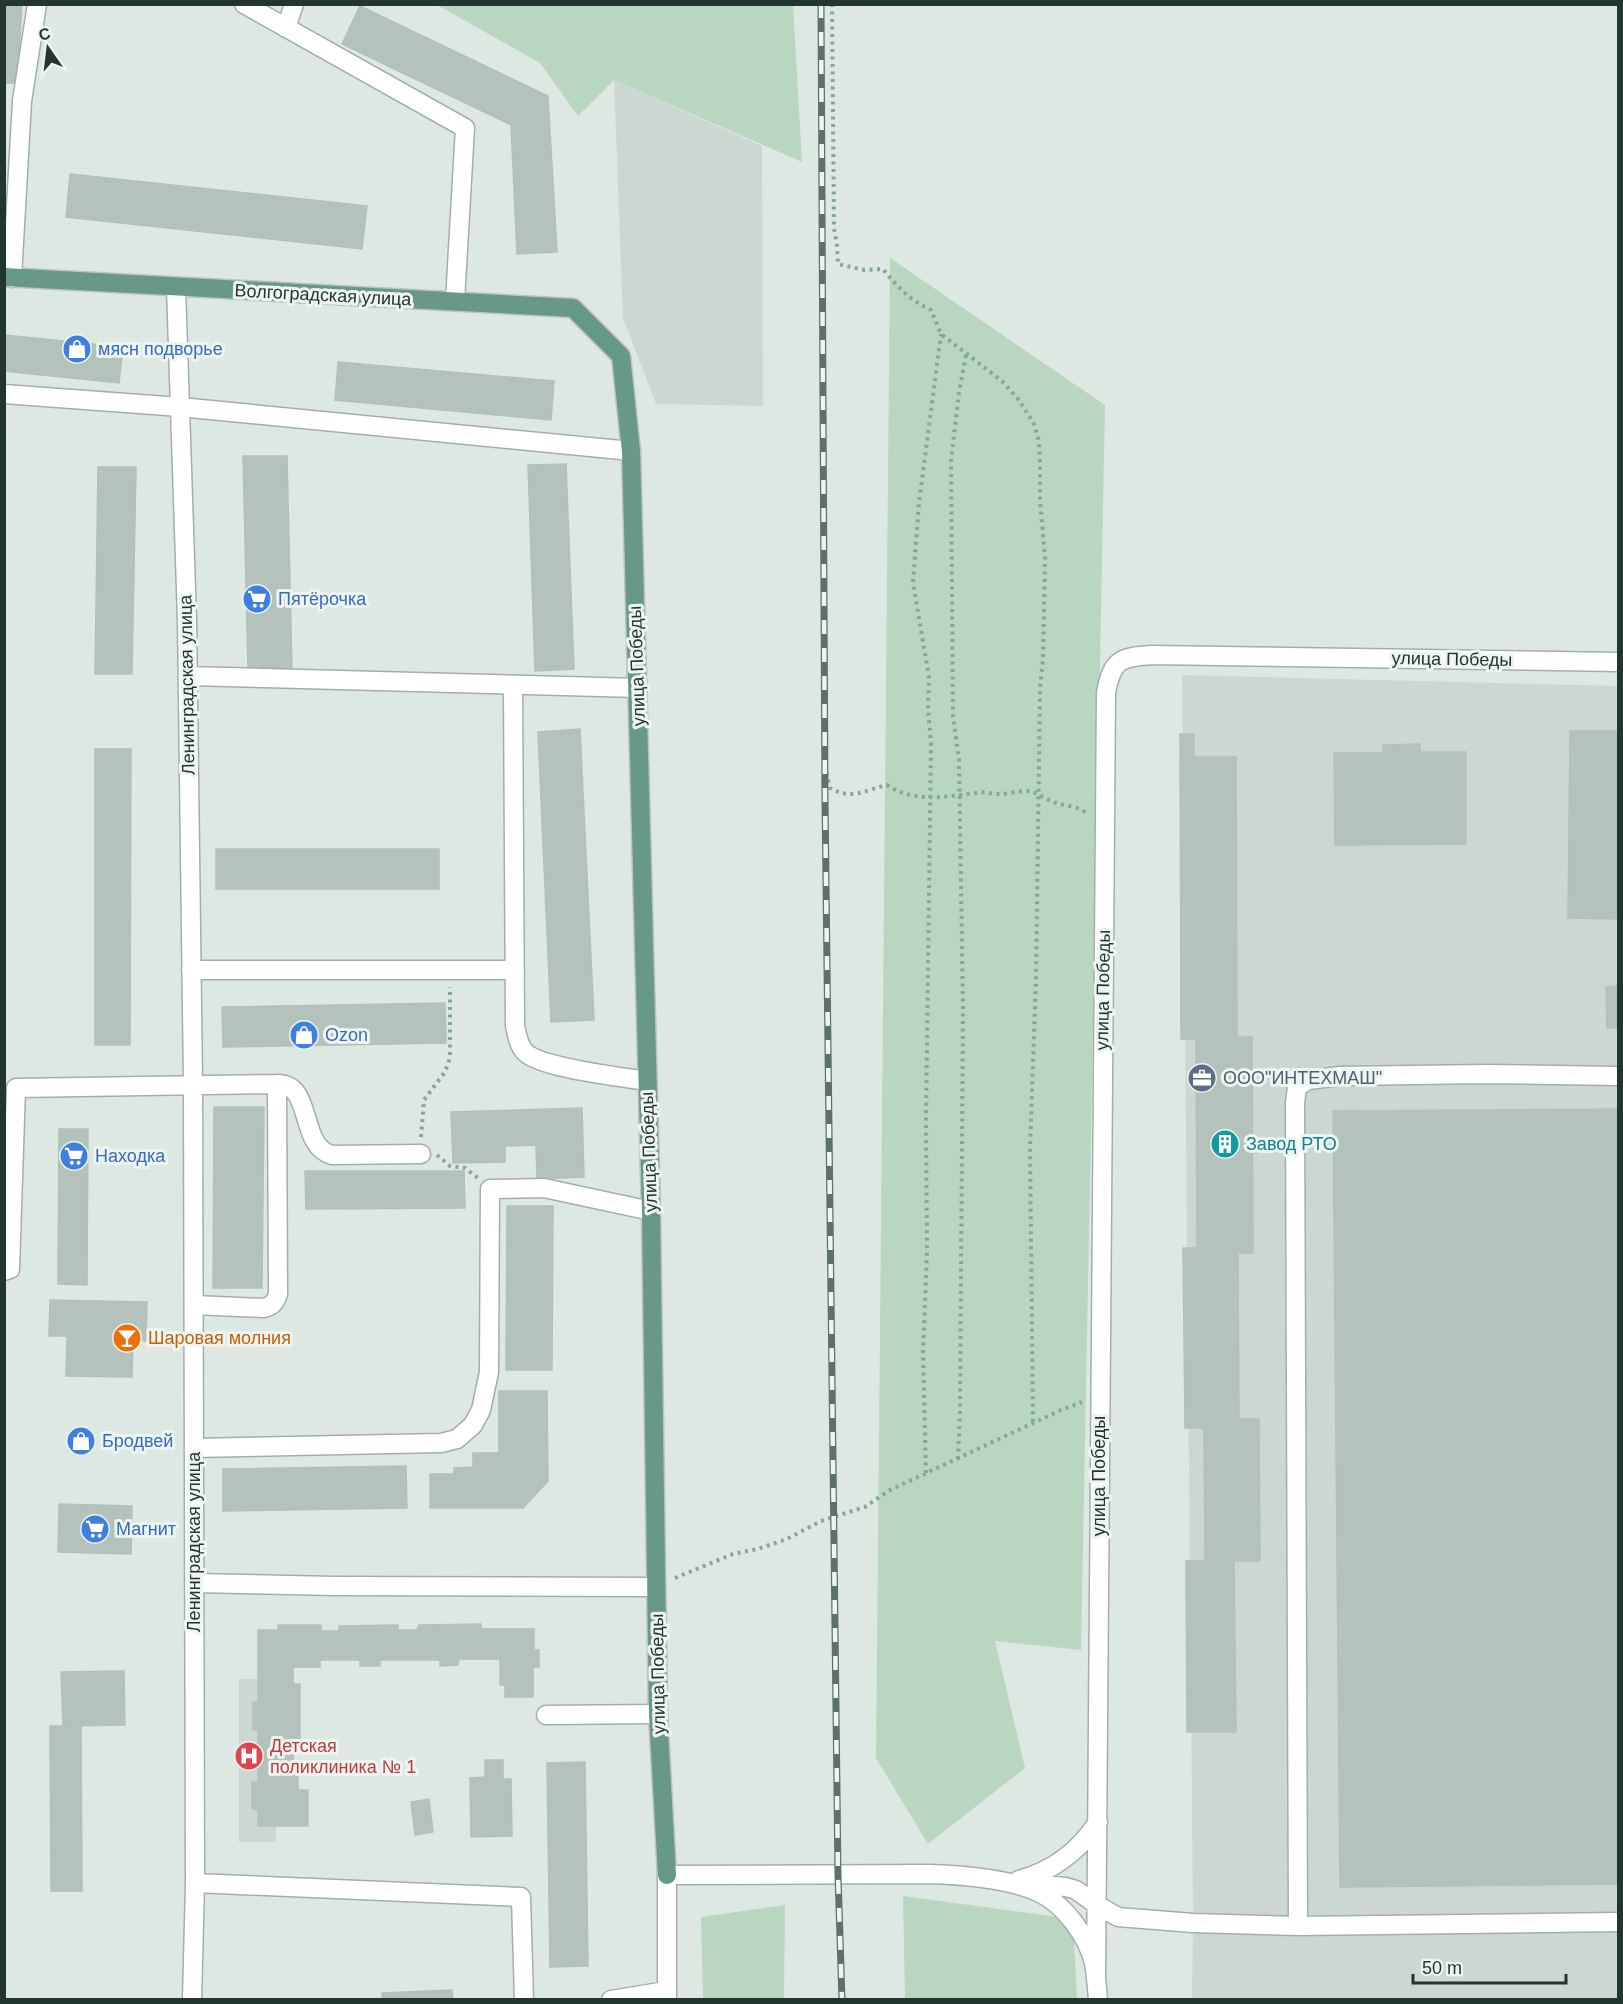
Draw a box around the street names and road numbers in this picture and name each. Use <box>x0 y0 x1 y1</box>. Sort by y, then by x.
street label: Волгоградская улица <box>234 280 413 310</box>
street label: Ленинградская улица <box>175 594 199 775</box>
street label: улица Победы <box>625 605 649 727</box>
street label: улица Победы <box>1392 648 1512 670</box>
street label: улица Победы <box>1092 930 1114 1050</box>
street label: улица Победы <box>637 1091 661 1213</box>
street label: улица Победы <box>1089 1416 1109 1536</box>
street label: Ленинградская улица <box>184 1451 204 1632</box>
street label: улица Победы <box>647 1614 669 1734</box>

